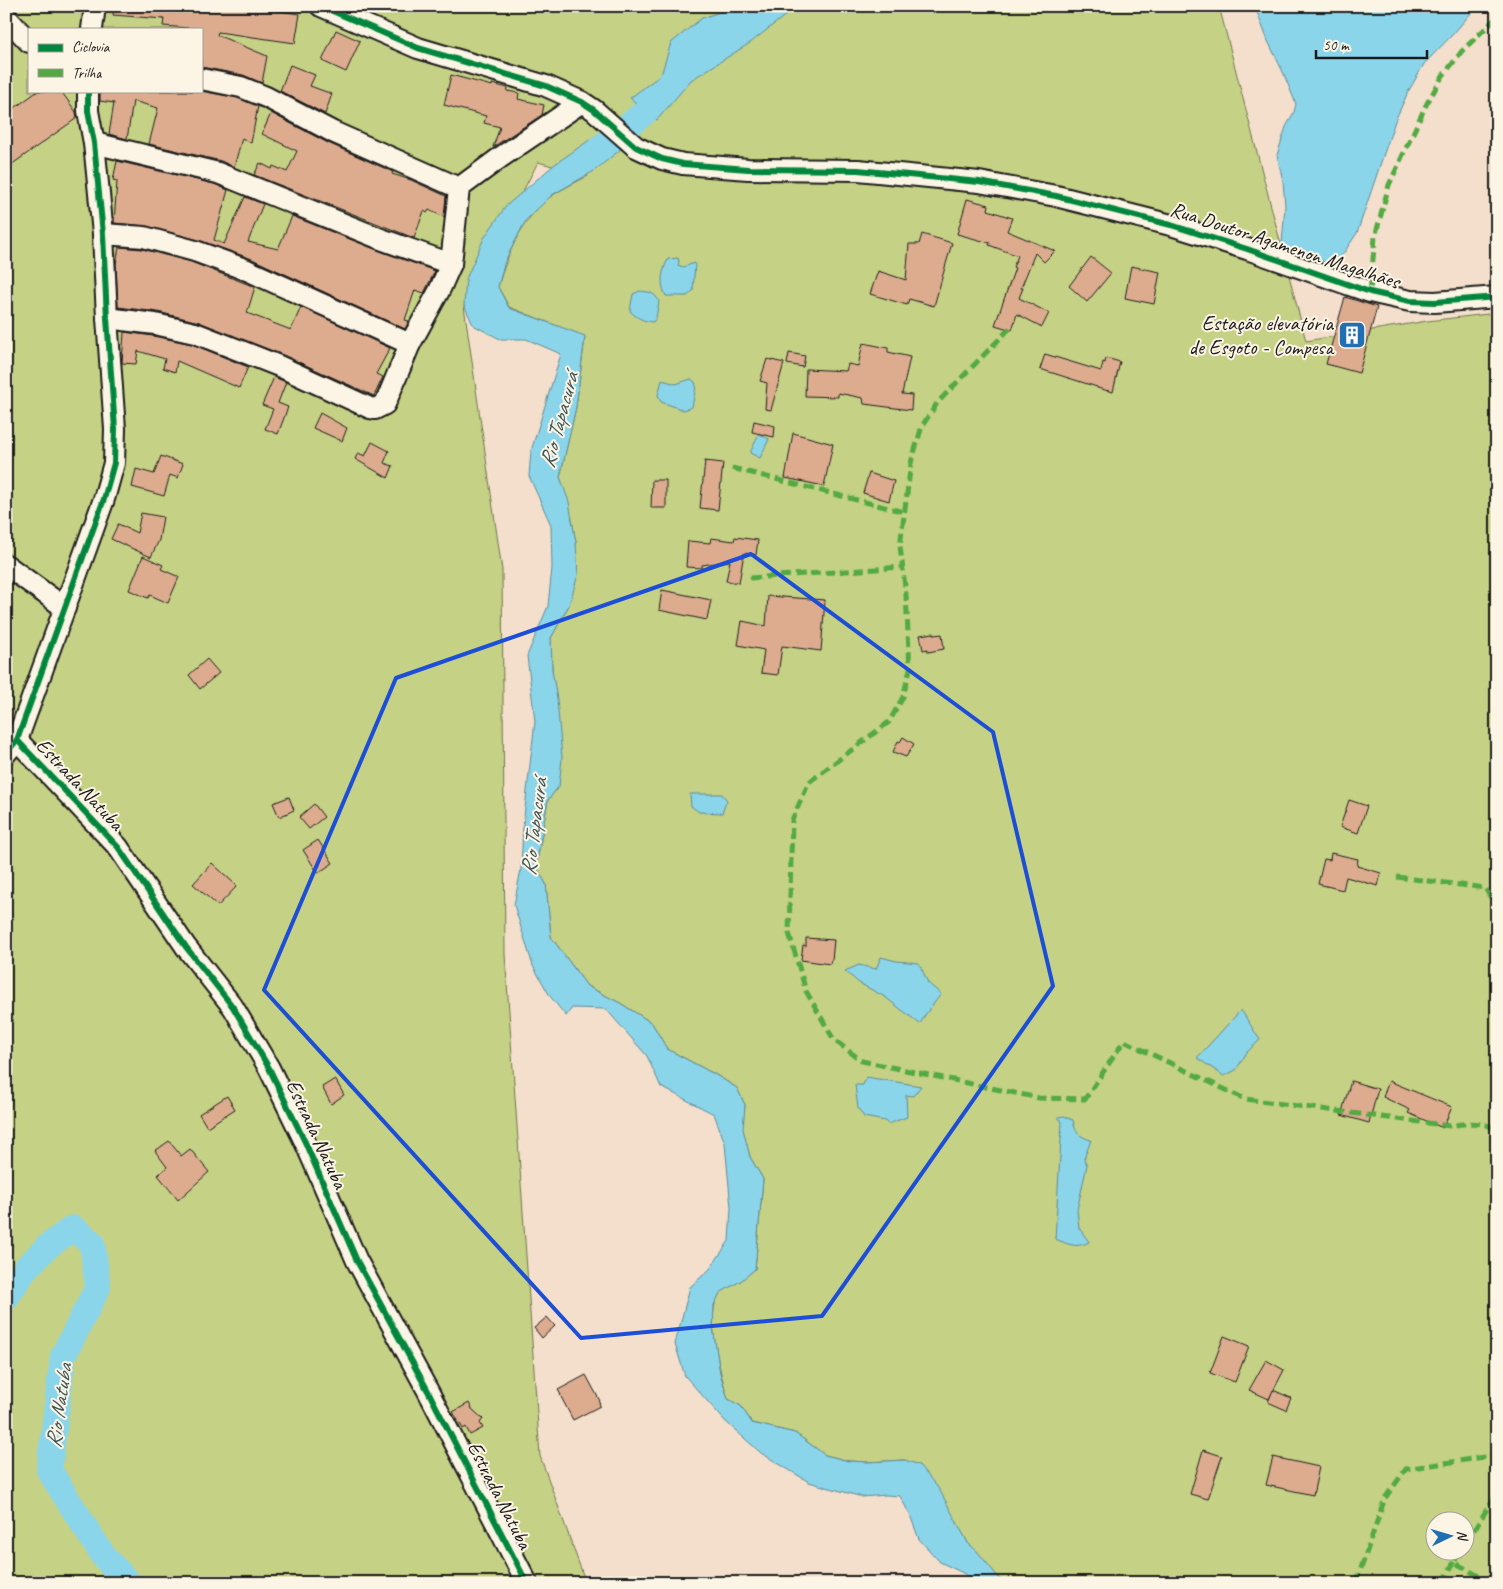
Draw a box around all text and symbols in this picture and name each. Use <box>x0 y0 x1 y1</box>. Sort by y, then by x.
legend <box>28 28 202 92</box>
scale bar <box>1316 28 1427 60</box>
text: 50 m <box>1323 36 1350 55</box>
text: Ciclovia <box>72 38 111 57</box>
text: Trilha <box>72 64 102 83</box>
street label: Rua Doutor Agamenon Magalhães <box>1167 196 1405 295</box>
place label: Estação elevatória de Esgoto - Compesa <box>1189 310 1335 360</box>
building icon: Estação elevatória de Esgoto - Compesa <box>1337 320 1367 350</box>
water label: Rio Tapacurá <box>533 364 586 471</box>
street label: Estrada Natuba <box>31 732 131 837</box>
water label: Rio Tapacurá <box>514 772 554 877</box>
street label: Estrada Natuba <box>280 1075 354 1194</box>
water label: Rio Natuba <box>39 1360 79 1450</box>
street label: Estrada Natuba <box>462 1437 539 1555</box>
north arrow <box>1426 1512 1476 1562</box>
text: N <box>1454 1530 1472 1542</box>

